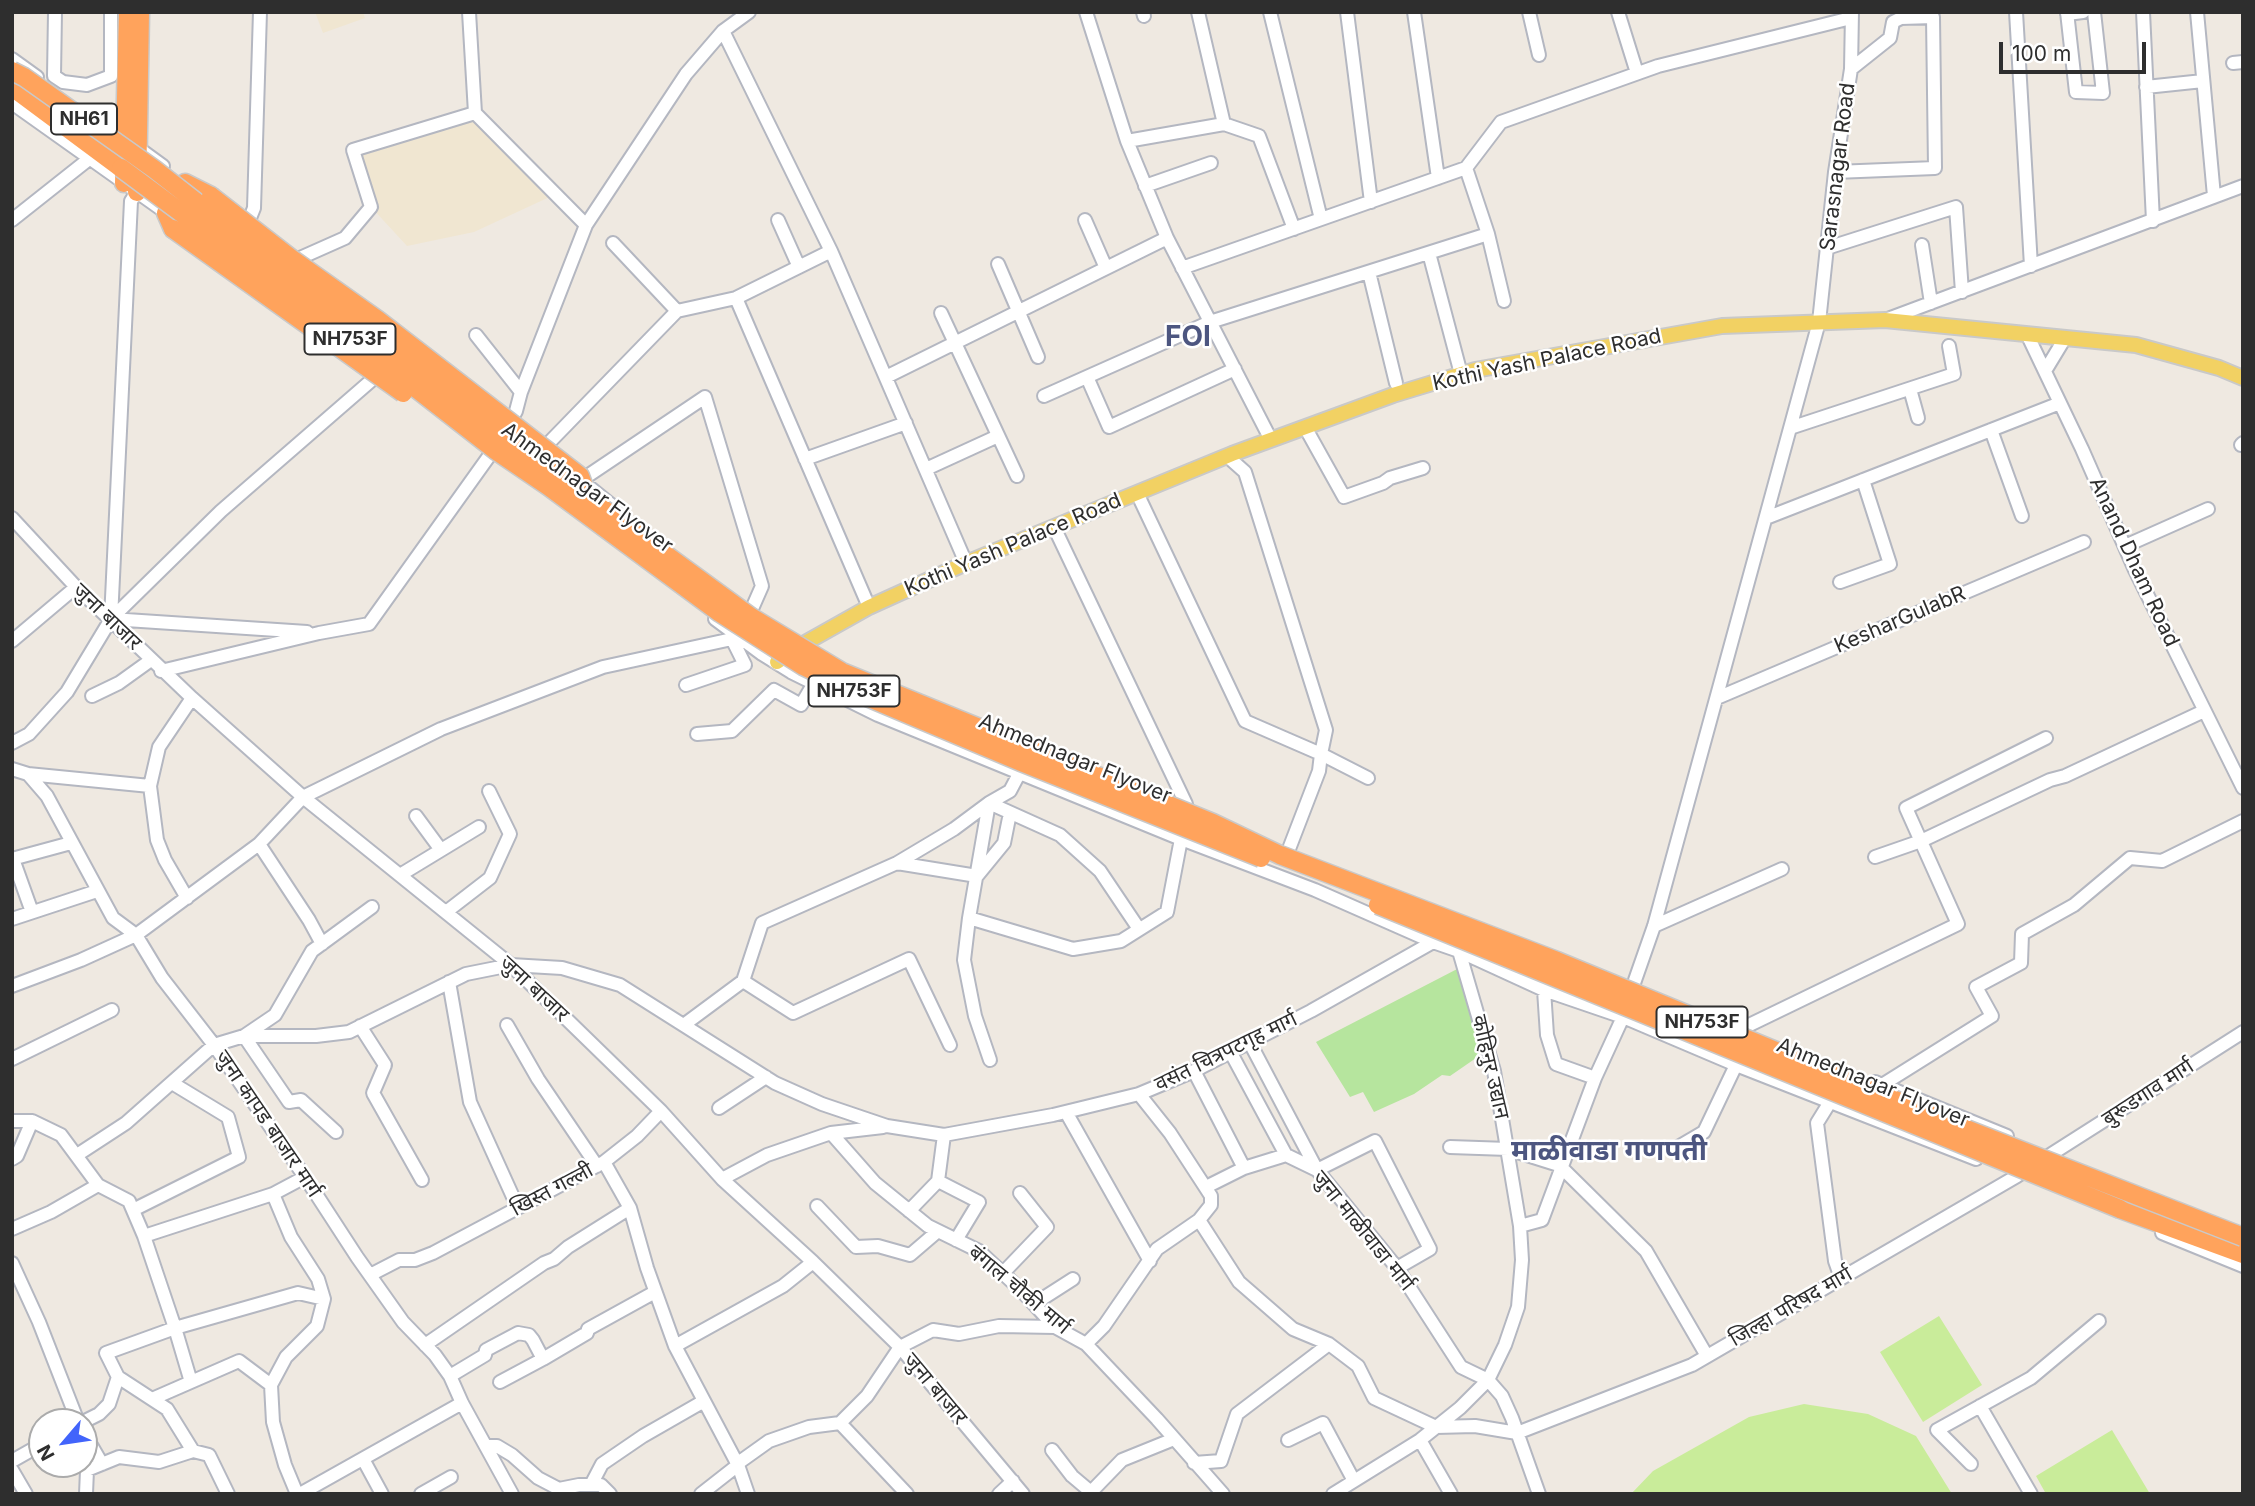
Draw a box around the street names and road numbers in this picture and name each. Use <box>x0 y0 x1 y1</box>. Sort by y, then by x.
street label: Sarasnagar Road <box>1815 81 1861 253</box>
road number: NH61 <box>51 104 117 134</box>
street label: Kothi Yash Palace Road <box>1430 323 1664 397</box>
road number: NH753F <box>304 324 396 354</box>
street label: Ahmednagar Flyover <box>496 417 678 559</box>
street label: Anand Dham Road <box>2084 473 2184 651</box>
street label: Kothi Yash Palace Road <box>901 488 1125 602</box>
street label: जुना बाजार <box>67 578 147 656</box>
street label: KesharGulabR <box>1831 581 1969 659</box>
road number: NH753F <box>808 676 900 706</box>
street label: Ahmednagar Flyover <box>975 709 1175 809</box>
street label: जुना बाजार <box>494 951 574 1027</box>
road number: NH753F <box>1656 1006 1748 1038</box>
street label: वसंत चित्रपटगृह मार्ग <box>1151 1007 1301 1097</box>
street label: कोहिनुर उद्यान <box>1466 1012 1514 1122</box>
street label: Ahmednagar Flyover <box>1773 1033 1973 1133</box>
street label: जुना कापड बाजार मार्ग <box>209 1046 327 1202</box>
street label: बुरूडगाव मार्ग <box>2097 1054 2199 1132</box>
street label: खिस्त गल्ली <box>507 1158 597 1222</box>
street label: जुना माळीवाडा मार्ग <box>1307 1166 1419 1296</box>
street label: बंगाल चौकी मार्ग <box>963 1240 1075 1340</box>
street label: जिल्हा परिषद मार्ग <box>1725 1262 1857 1352</box>
street label: जुना बाजार <box>898 1348 972 1430</box>

